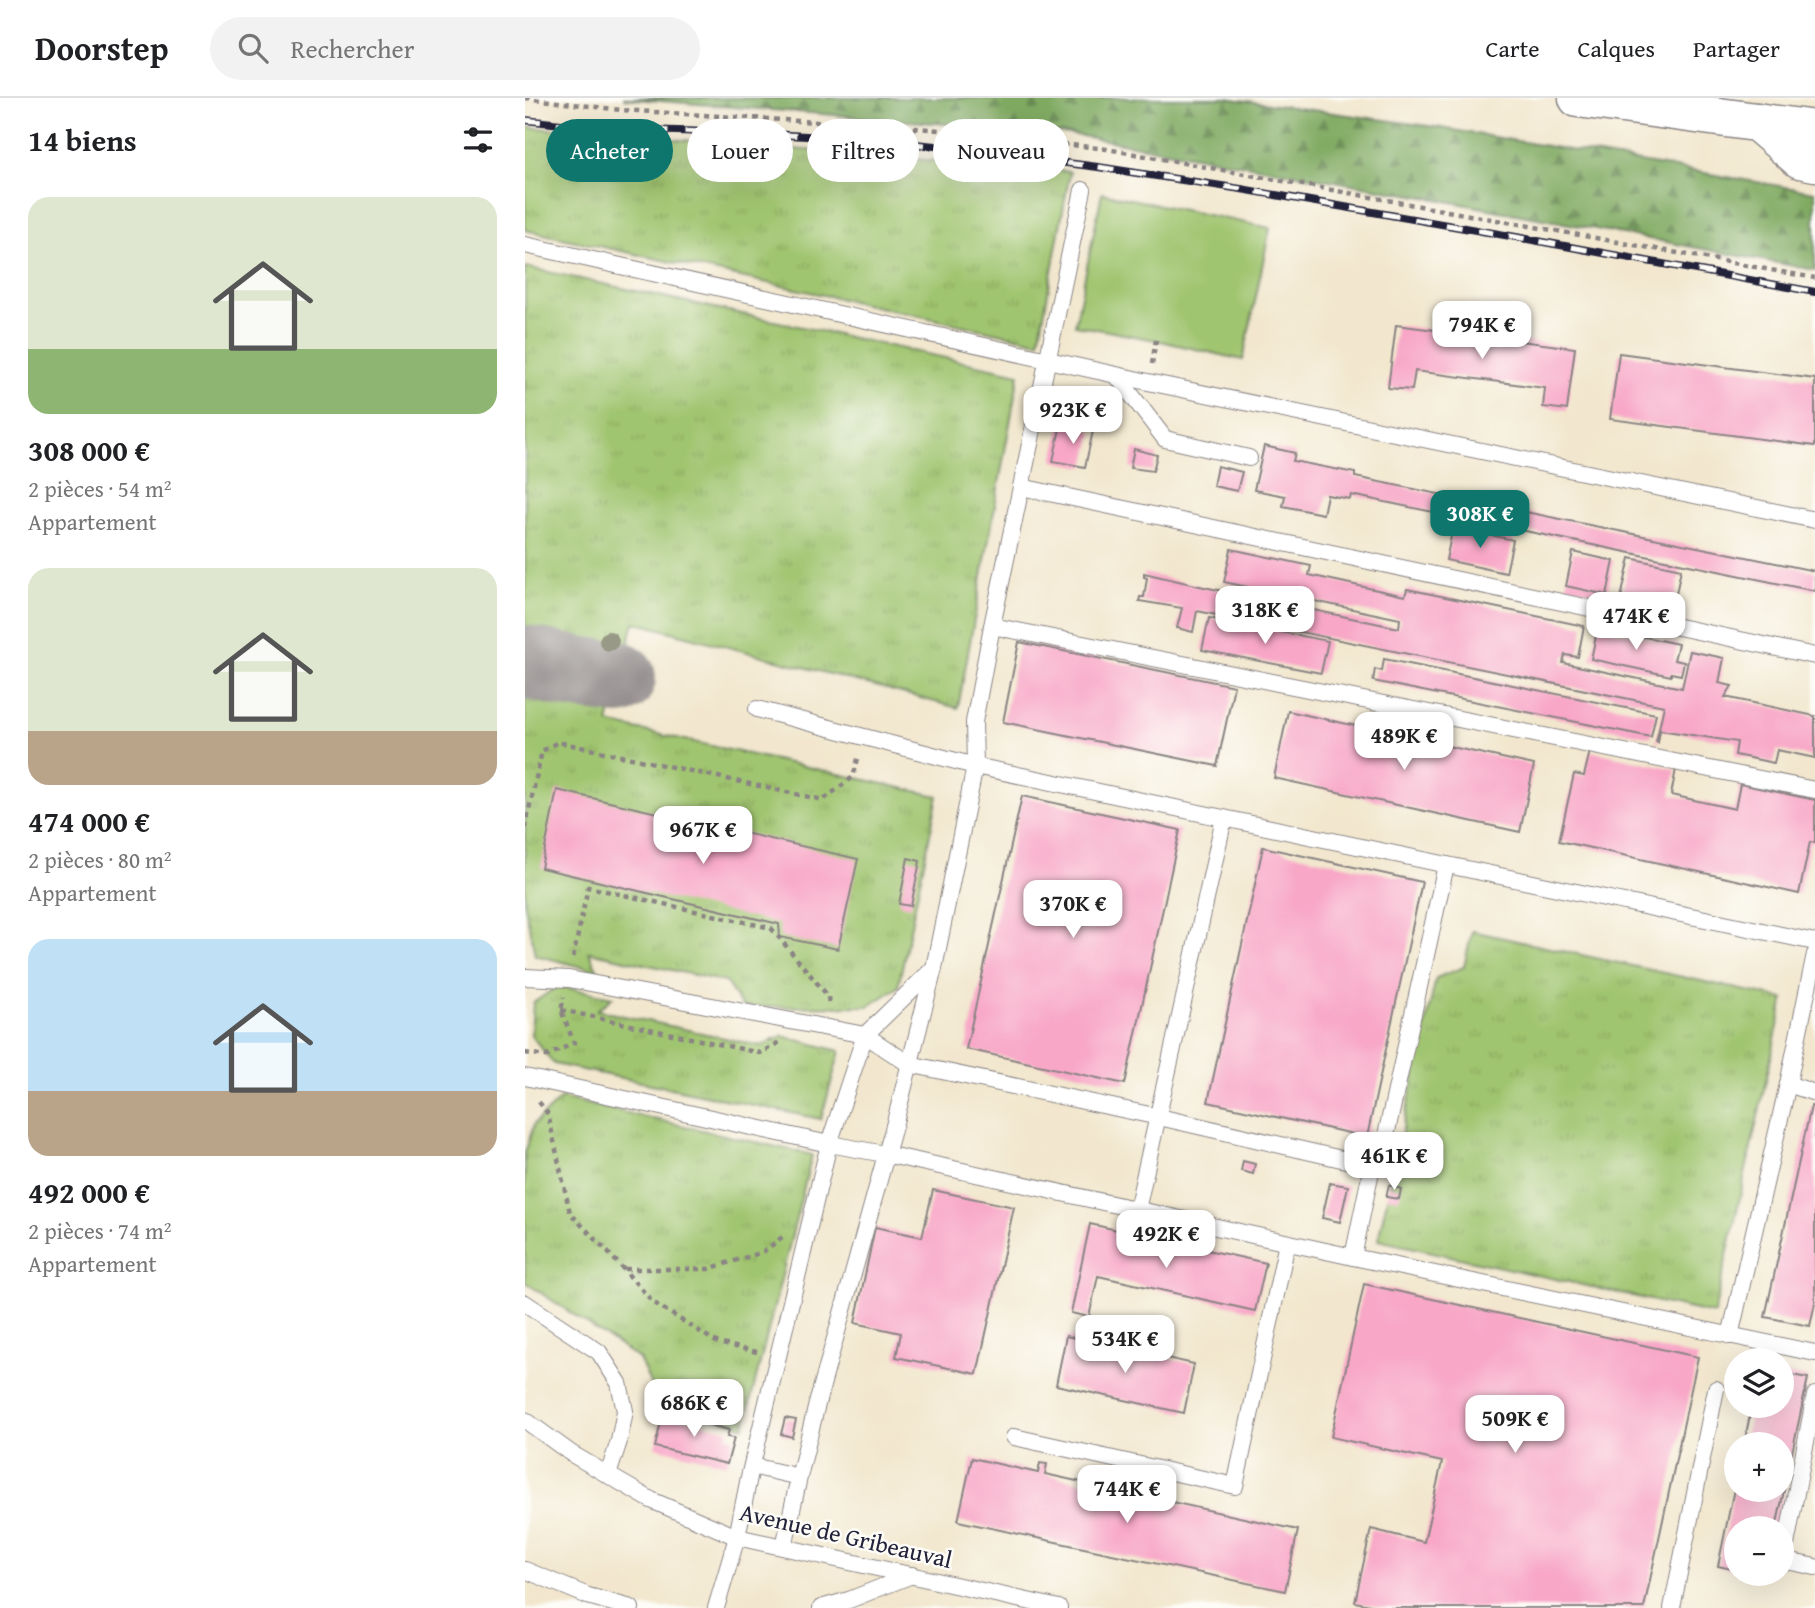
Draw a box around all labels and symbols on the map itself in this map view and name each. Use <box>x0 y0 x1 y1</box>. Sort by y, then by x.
pin: 794K € <box>1425 302 1539 361</box>
pin: 923K € <box>1016 386 1130 446</box>
pin: 308K € <box>1423 490 1537 550</box>
pin: 318K € <box>1208 587 1322 646</box>
pin: 474K € <box>1579 592 1693 652</box>
pin: 489K € <box>1347 712 1461 772</box>
pin: 967K € <box>646 806 760 866</box>
pin: 370K € <box>1016 880 1130 940</box>
pin: 461K € <box>1337 1132 1451 1192</box>
pin: 492K € <box>1109 1210 1223 1270</box>
pin: 534K € <box>1068 1316 1182 1375</box>
pin: 686K € <box>637 1380 751 1439</box>
pin: 509K € <box>1458 1396 1572 1455</box>
pin: 744K € <box>1070 1466 1184 1525</box>
street label: Avenue de Gribeauval <box>737 1494 956 1577</box>

